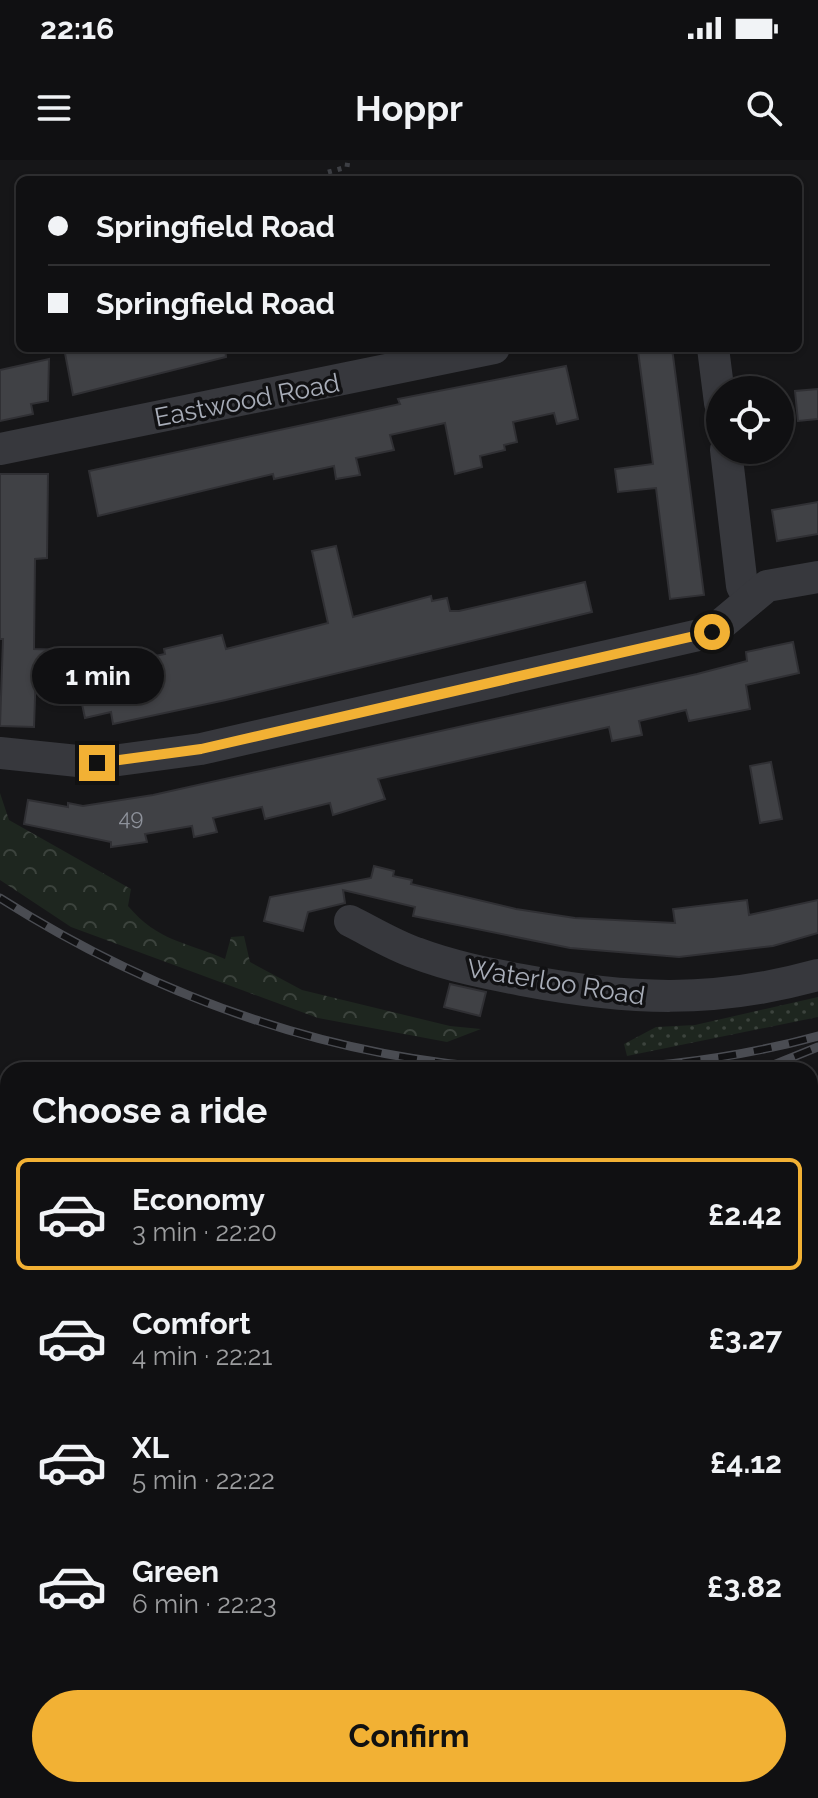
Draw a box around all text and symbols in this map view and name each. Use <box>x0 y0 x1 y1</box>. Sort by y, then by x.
text: 22:16 <box>40 11 114 46</box>
icon: menu <box>32 86 76 130</box>
icon: search <box>742 86 786 130</box>
text: Hoppr <box>355 87 463 129</box>
text: Springfield Road <box>96 209 335 244</box>
text: Springfield Road <box>96 286 335 321</box>
street label: Eastwood Road <box>152 367 342 433</box>
map controls <box>706 376 794 464</box>
button: locate <box>706 376 794 464</box>
route start <box>694 614 730 650</box>
callout: 1 min <box>31 647 163 703</box>
text: 1 min <box>65 661 131 691</box>
route end <box>79 745 115 781</box>
house number: 49 <box>119 804 143 830</box>
street label: Waterloo Road <box>465 953 647 1011</box>
text: Choose a ride <box>32 1089 267 1131</box>
icon: car <box>36 1178 108 1250</box>
text: Economy <box>132 1182 265 1217</box>
text: £2.42 <box>708 1197 782 1232</box>
text: 3 min · 22:20 <box>132 1217 277 1247</box>
icon: car <box>36 1302 108 1374</box>
text: Comfort <box>132 1306 251 1341</box>
text: £3.27 <box>708 1321 782 1356</box>
text: 4 min · 22:21 <box>132 1341 272 1371</box>
icon: car <box>36 1426 108 1498</box>
text: XL <box>132 1430 169 1465</box>
text: £4.12 <box>710 1445 782 1480</box>
text: 5 min · 22:22 <box>132 1465 275 1495</box>
icon: car <box>36 1550 108 1622</box>
text: Green <box>132 1554 219 1589</box>
text: £3.82 <box>707 1569 782 1604</box>
text: 6 min · 22:23 <box>132 1589 277 1619</box>
button: Confirm <box>32 1690 786 1782</box>

